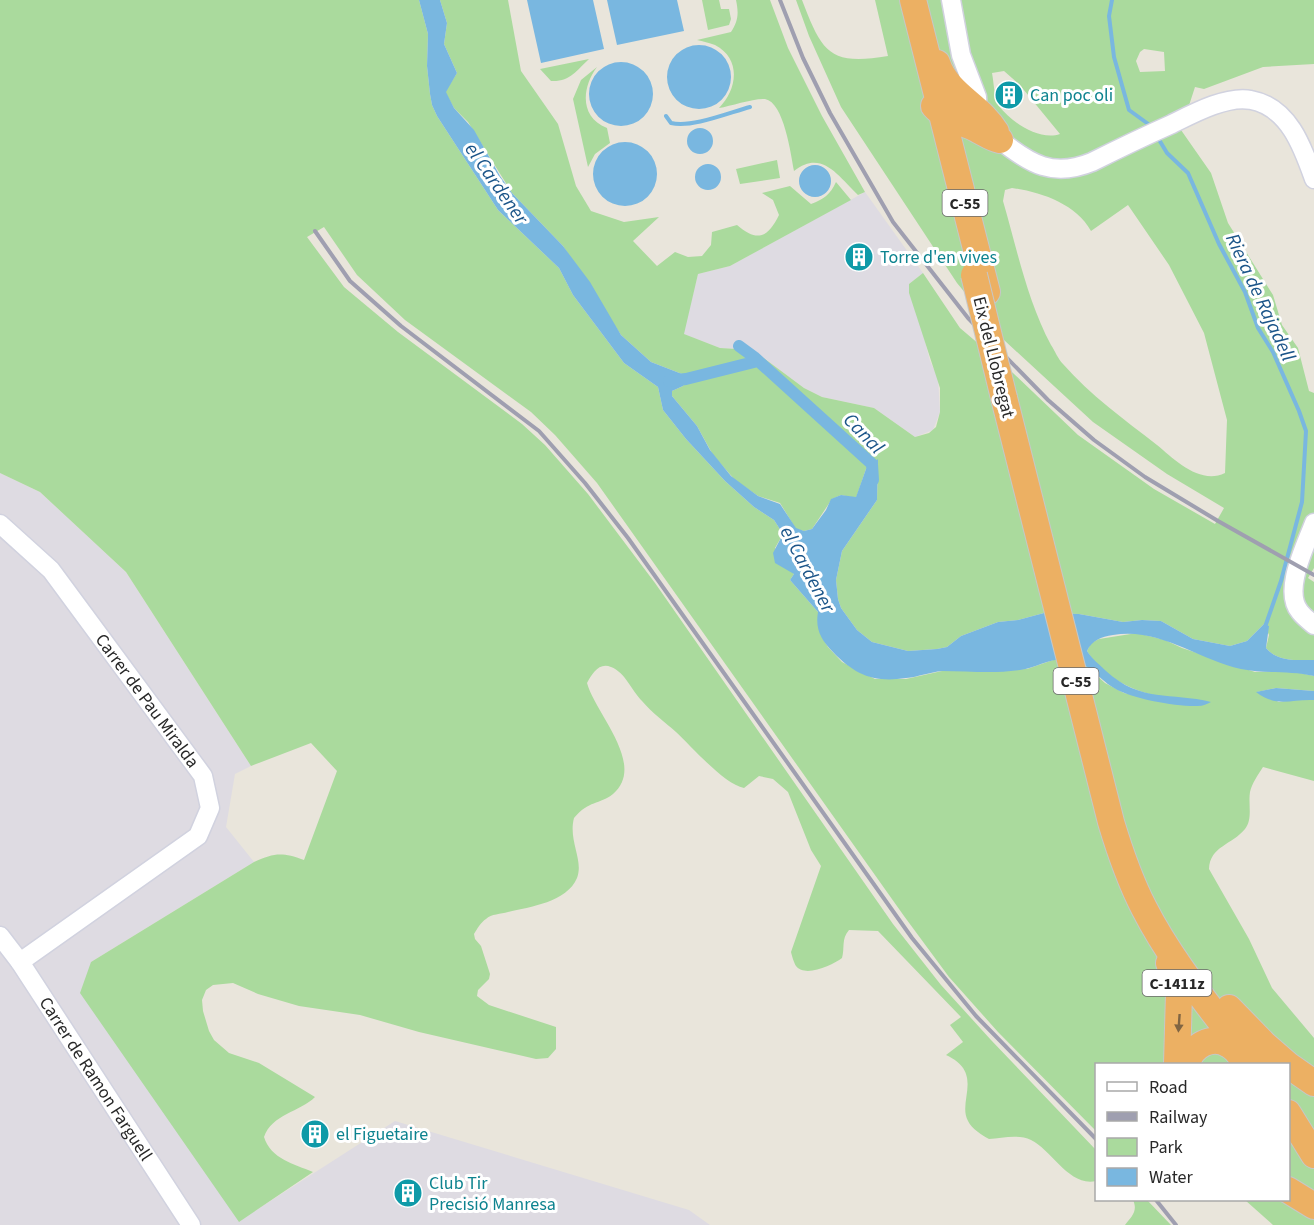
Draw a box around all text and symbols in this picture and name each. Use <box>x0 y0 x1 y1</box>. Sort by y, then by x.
building icon: Can poc oli <box>993 79 1025 111</box>
place label: Can poc oli <box>1030 83 1113 108</box>
water label: el Cardener <box>458 137 535 231</box>
road number: C-55 <box>942 190 988 216</box>
water label: Riera de Rajadell <box>1218 229 1302 366</box>
building icon: Torre d'en vives <box>843 241 875 273</box>
place label: Torre d'en vives <box>880 245 997 270</box>
street label: Eix del Llobregat <box>966 294 1021 420</box>
water label: Canal <box>837 407 890 461</box>
water label: el Cardener <box>773 521 842 619</box>
street label: Carrer de Pau Miralda <box>89 629 205 773</box>
road number: C-55 <box>1054 668 1098 694</box>
road number: C-1411z <box>1142 970 1212 996</box>
street label: Carrer de Ramon Farguell <box>33 992 158 1166</box>
one-way arrow <box>1174 1013 1184 1032</box>
legend <box>1095 1063 1290 1201</box>
text: Road <box>1149 1075 1188 1100</box>
text: Railway <box>1149 1105 1208 1130</box>
building icon: el Figuetaire <box>299 1118 331 1150</box>
place label: el Figuetaire <box>336 1122 428 1147</box>
text: Park <box>1149 1135 1183 1160</box>
text: Water <box>1149 1165 1193 1190</box>
place label: Club Tir Precisió Manresa <box>429 1171 556 1217</box>
building icon: Club Tir Precisió Manresa <box>392 1177 424 1209</box>

